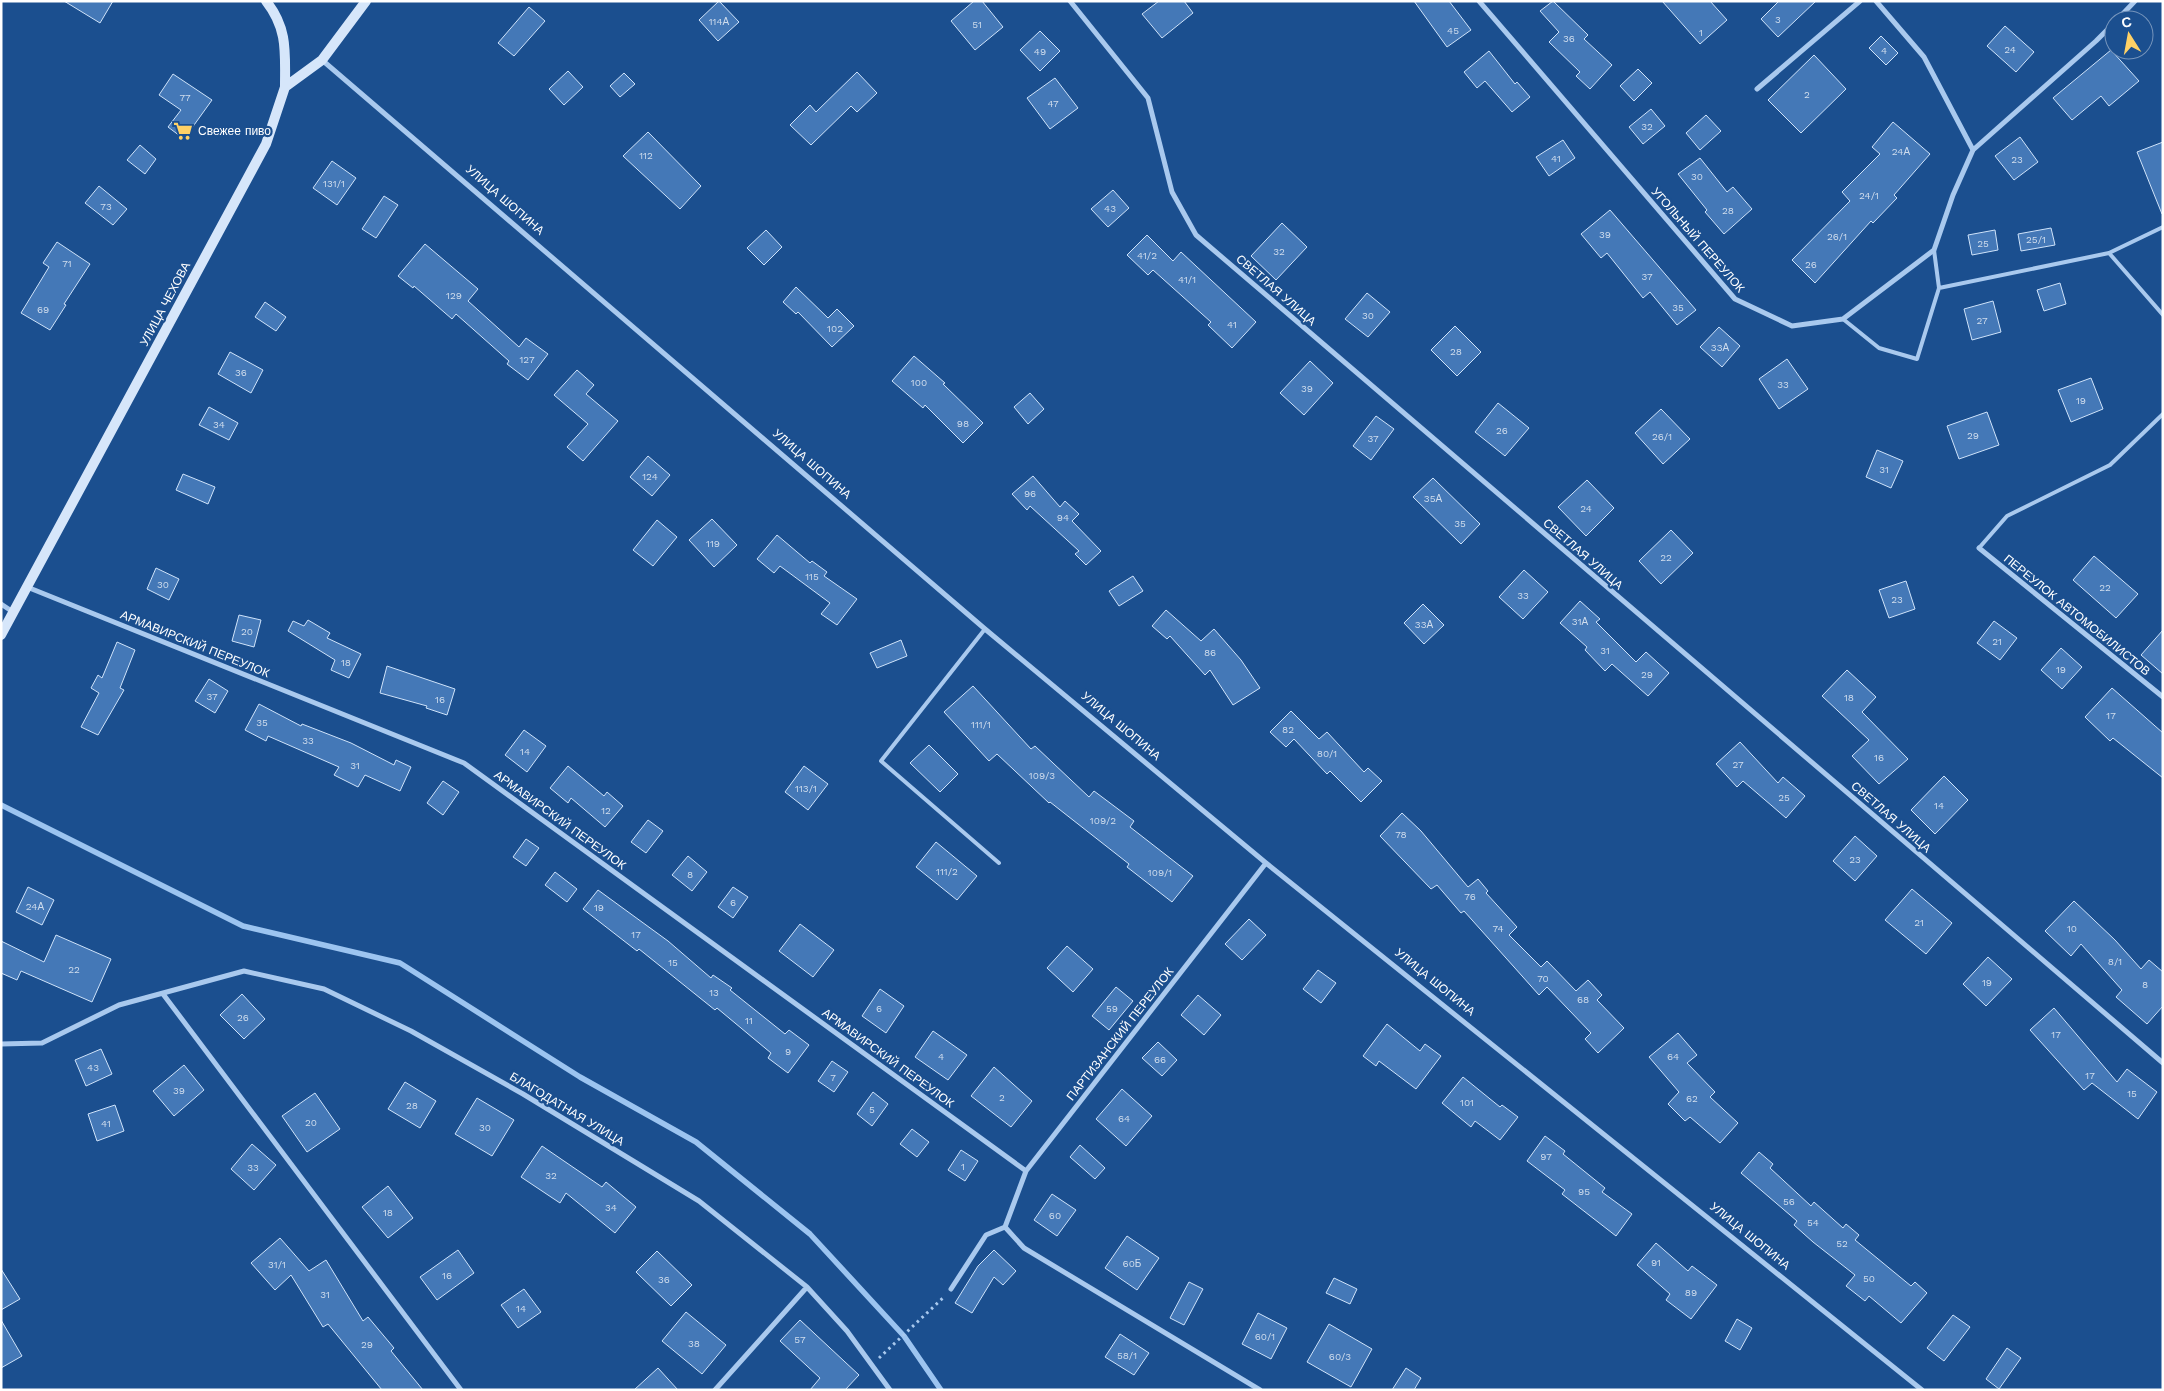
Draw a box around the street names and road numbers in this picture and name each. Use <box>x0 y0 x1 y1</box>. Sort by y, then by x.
street label: УЛИЦА ШОПИНА <box>463 162 547 238</box>
street label: УГОЛЬНЫЙ ПЕРЕУЛОК <box>1649 184 1748 295</box>
street label: СВЕТЛАЯ УЛИЦА <box>1233 252 1319 328</box>
street label: УЛИЦА ЧЕХОВА <box>137 260 193 348</box>
street label: УЛИЦА ШОПИНА <box>770 426 854 502</box>
street label: СВЕТЛАЯ УЛИЦА <box>1540 516 1626 592</box>
street label: ПЕРЕУЛОК АВТОМОБИЛИСТОВ <box>2001 552 2153 678</box>
street label: АРМАВИРСКИЙ ПЕРЕУЛОК <box>118 607 272 680</box>
street label: УЛИЦА ШОПИНА <box>1079 689 1163 763</box>
street label: АРМАВИРСКИЙ ПЕРЕУЛОК <box>491 767 629 873</box>
street label: СВЕТЛАЯ УЛИЦА <box>1848 779 1934 855</box>
street label: УЛИЦА ШОПИНА <box>1392 945 1478 1019</box>
street label: ПАРТИЗАНСКИЙ ПЕРЕУЛОК <box>1063 964 1176 1103</box>
street label: АРМАВИРСКИЙ ПЕРЕУЛОК <box>819 1005 957 1111</box>
street label: БЛАГОДАТНАЯ УЛИЦА <box>507 1069 627 1149</box>
street label: УЛИЦА ШОПИНА <box>1707 1199 1793 1273</box>

